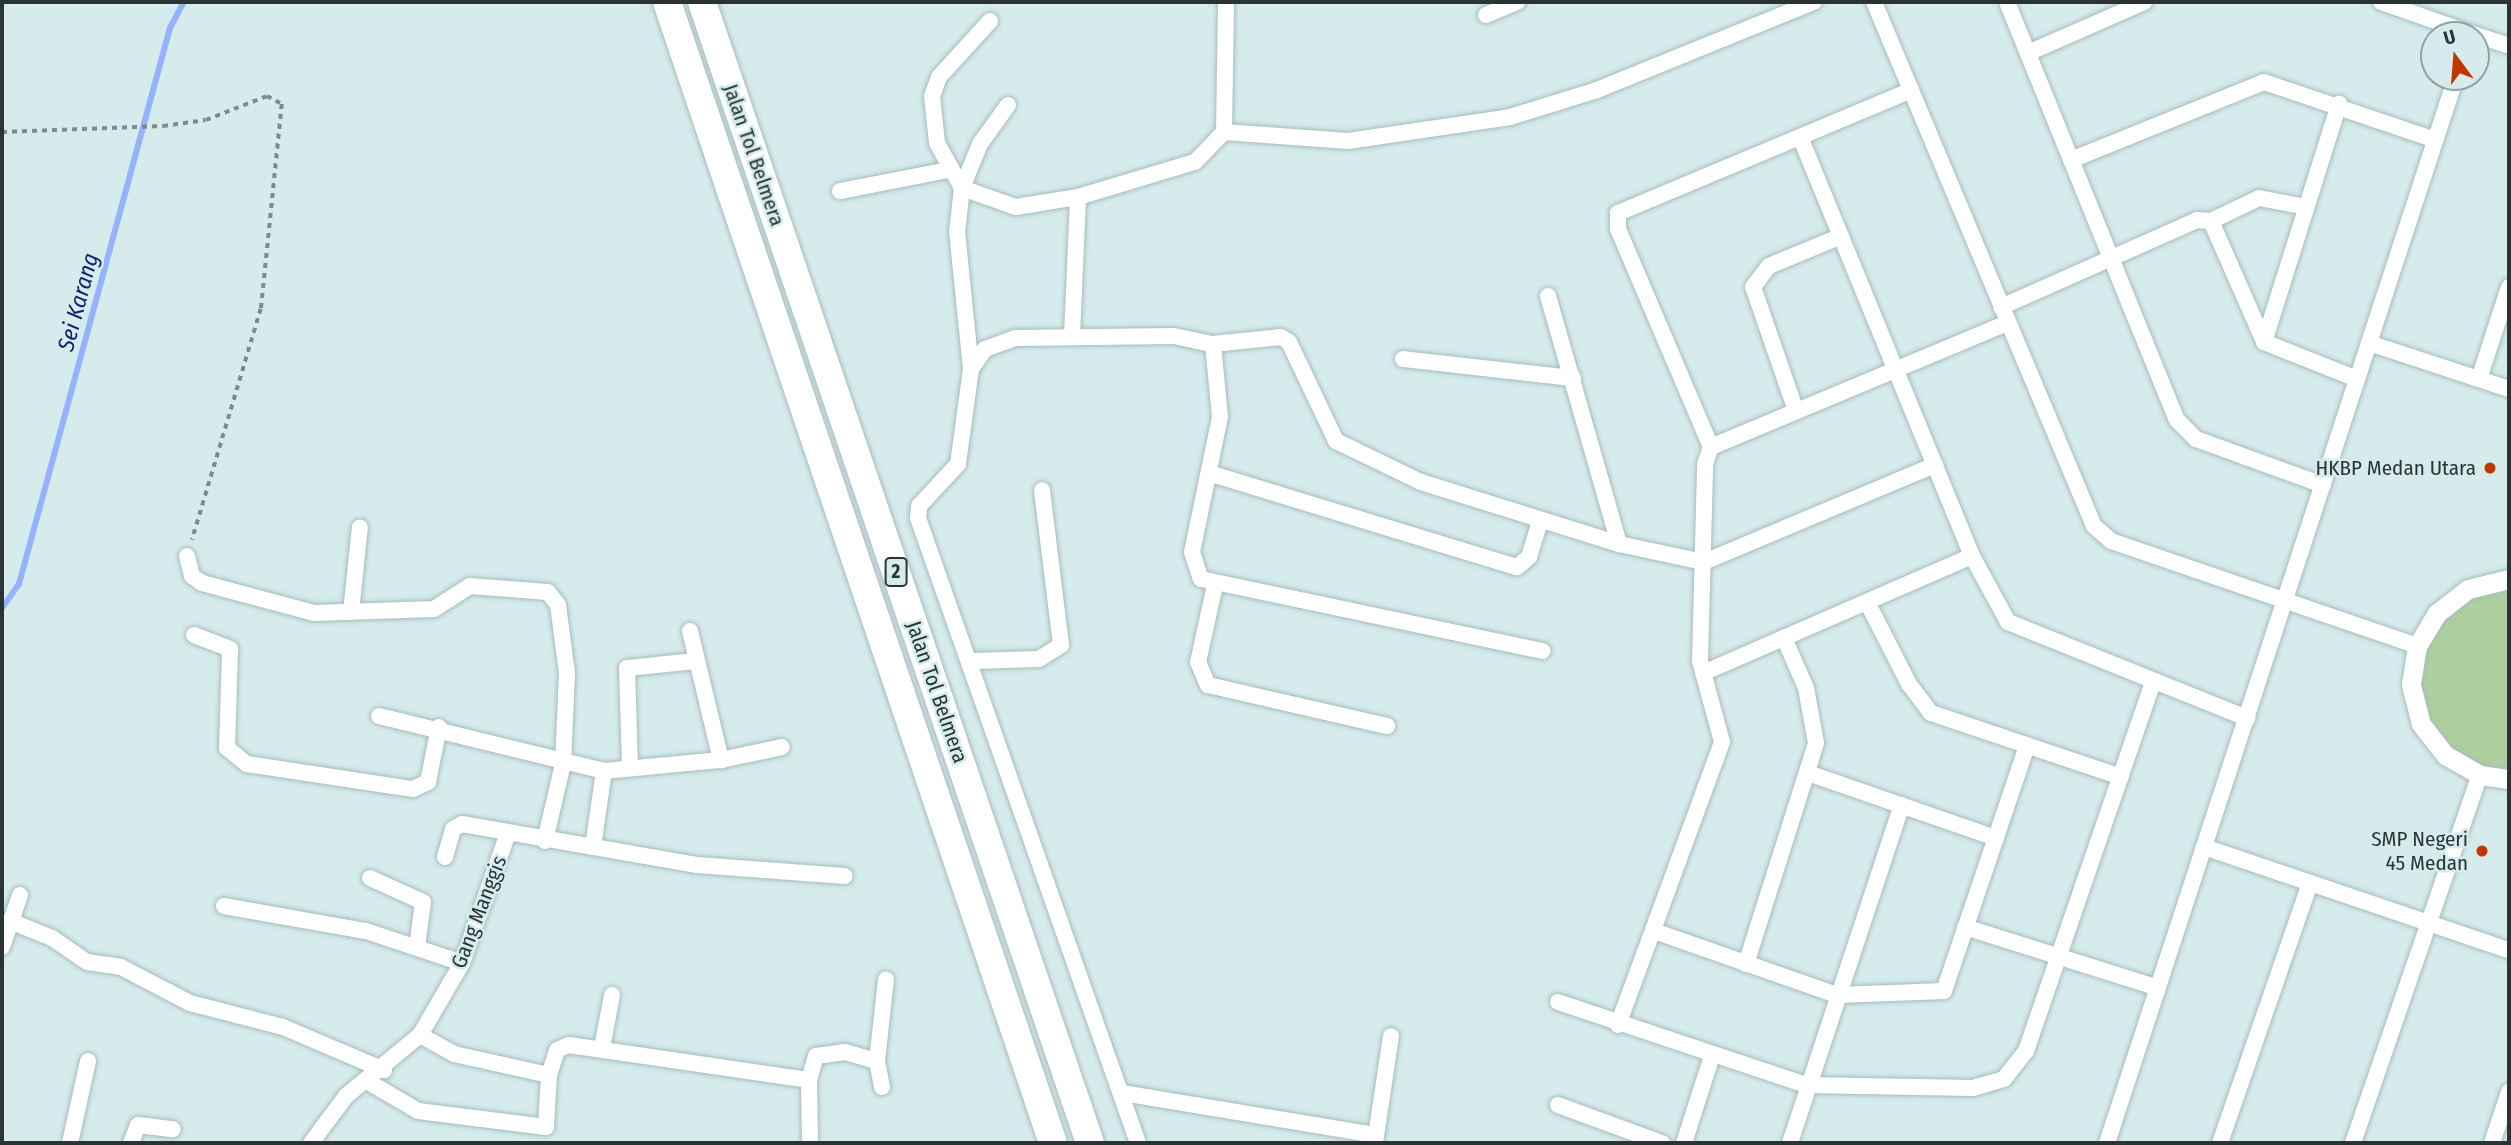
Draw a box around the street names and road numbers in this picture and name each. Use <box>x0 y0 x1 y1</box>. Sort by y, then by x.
street label: Jalan Tol Belmera <box>718 81 790 229</box>
road number: 2 <box>884 556 908 587</box>
street label: Jalan Tol Belmera <box>901 618 973 766</box>
street label: Gang Manggis <box>446 852 512 972</box>

